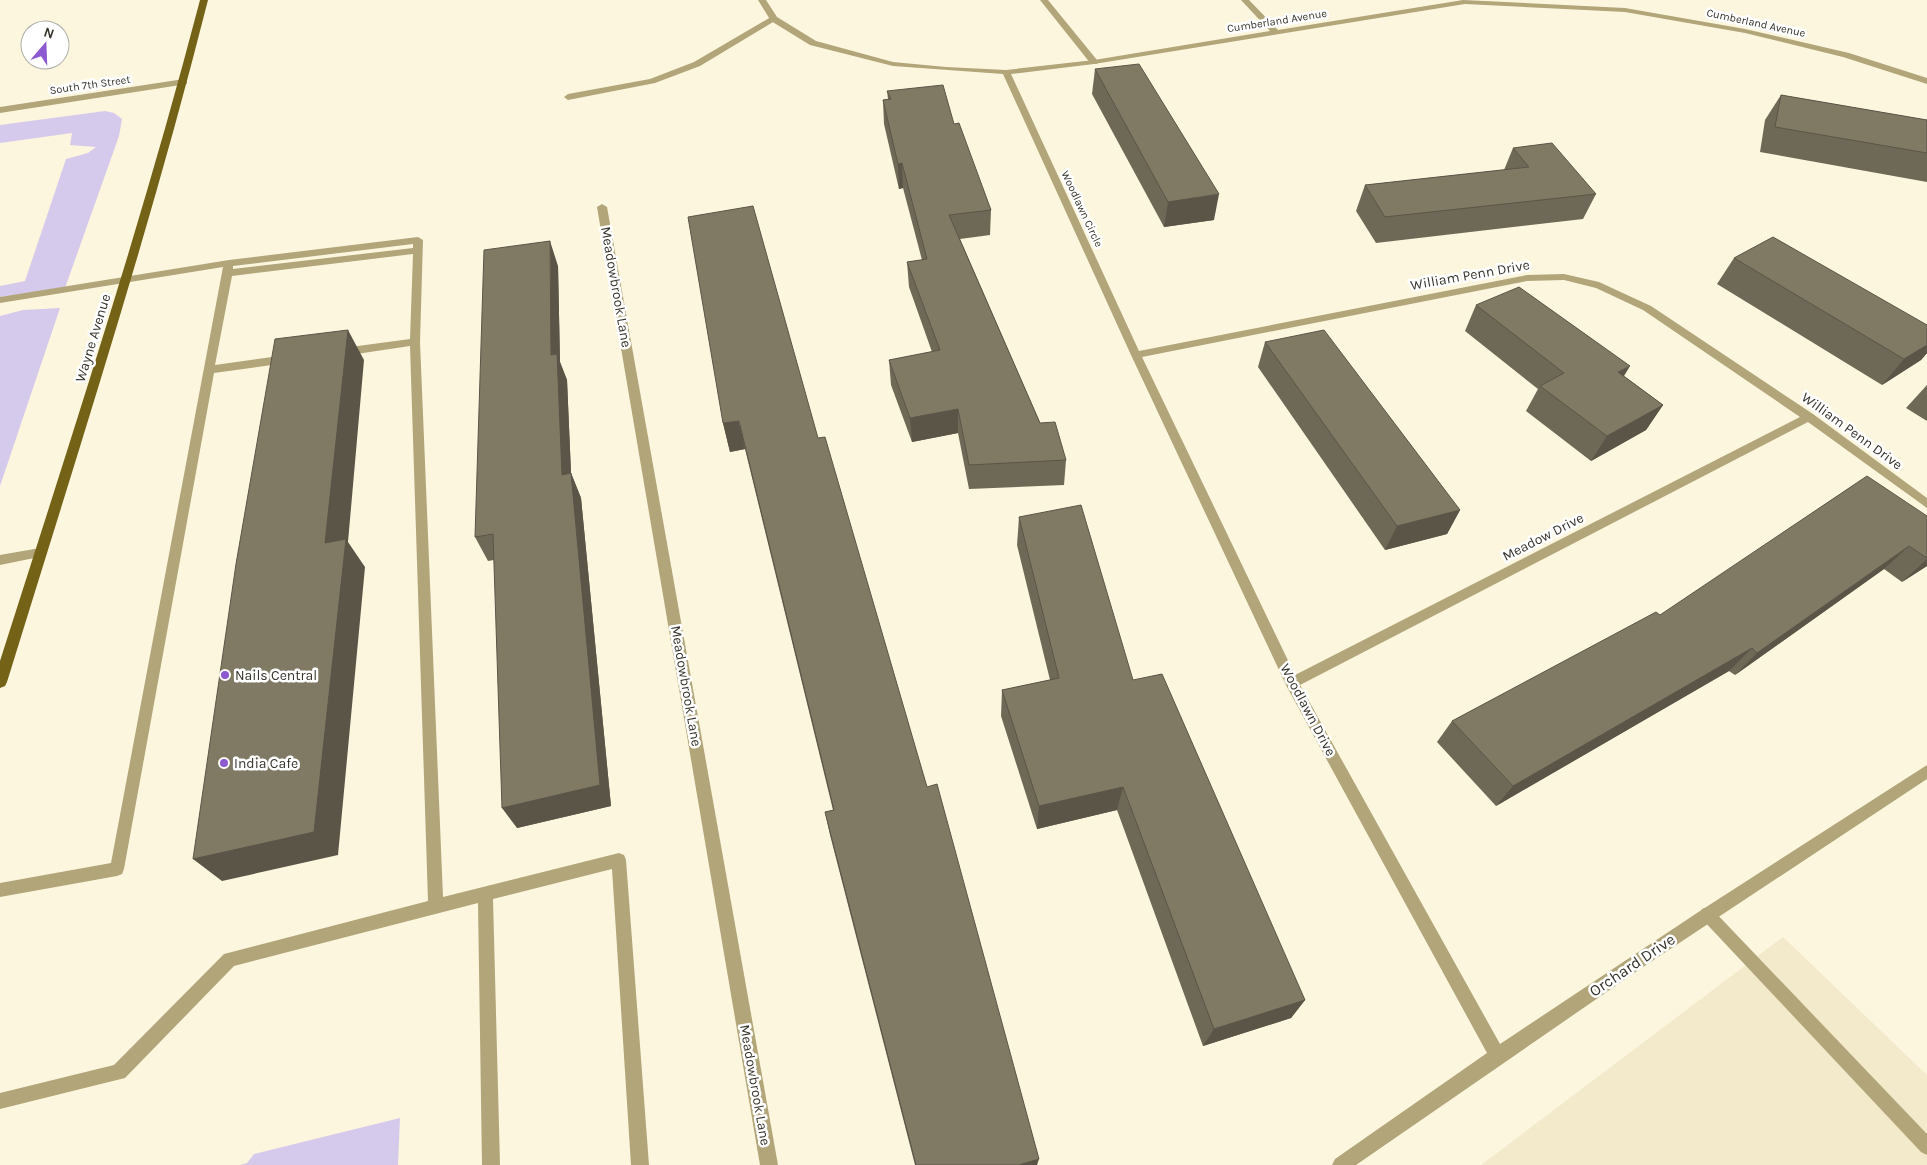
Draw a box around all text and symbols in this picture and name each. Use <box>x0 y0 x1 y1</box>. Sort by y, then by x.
street label: Cumberland Avenue <box>1705 6 1807 40</box>
street label: Cumberland Avenue <box>1226 7 1328 35</box>
north arrow <box>20 20 70 70</box>
text: N <box>42 24 57 43</box>
street label: South 7th Street <box>49 73 131 97</box>
street label: Woodlawn Circle <box>1059 169 1106 250</box>
street label: Meadowbrook Lane <box>597 225 635 349</box>
street label: William Penn Drive <box>1409 256 1531 294</box>
street label: Wayne Avenue <box>72 292 114 384</box>
street label: William Penn Drive <box>1798 389 1906 473</box>
street label: Meadow Drive <box>1500 509 1586 565</box>
street label: Meadowbrook Lane <box>667 624 705 748</box>
street label: Woodlawn Drive <box>1277 661 1339 759</box>
place label: Nails Central <box>235 667 317 684</box>
marker: Nails Central <box>219 669 231 681</box>
place label: India Cafe <box>234 755 298 772</box>
marker: India Cafe <box>218 757 230 769</box>
street label: Orchard Drive <box>1586 929 1678 1001</box>
street label: Meadowbrook Lane <box>736 1023 774 1147</box>

